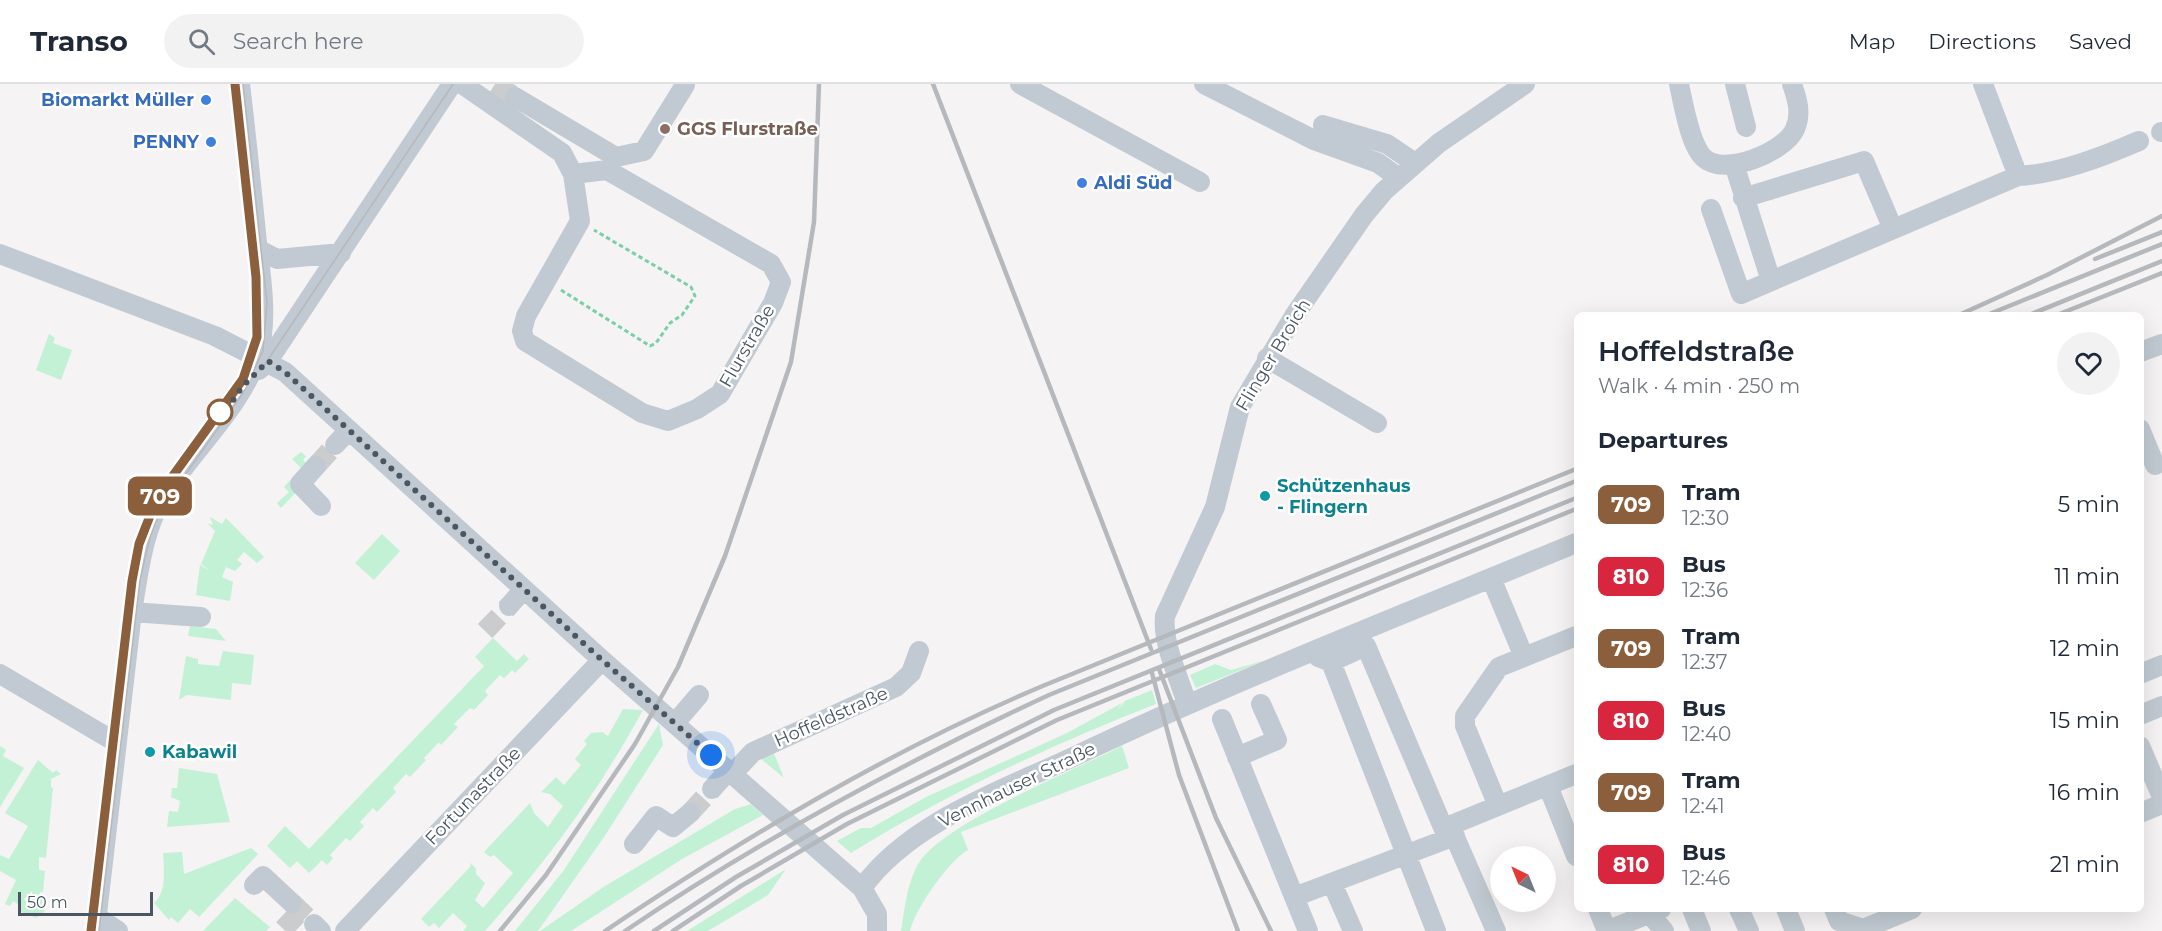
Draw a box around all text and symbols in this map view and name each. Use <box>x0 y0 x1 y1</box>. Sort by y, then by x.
search box <box>164 14 584 68</box>
text: Transo <box>30 24 128 58</box>
icon: search <box>185 25 218 58</box>
text: Search here <box>233 28 364 55</box>
text: Map <box>1849 29 1895 54</box>
text: Directions <box>1928 29 2036 54</box>
text: Saved <box>2069 29 2132 54</box>
place label: Biomarkt Müller <box>41 89 194 111</box>
marker: Biomarkt Müller <box>199 93 213 107</box>
place label: GGS Flurstraße <box>677 118 818 140</box>
marker: GGS Flurstraße <box>658 122 672 136</box>
place label: PENNY <box>133 131 200 153</box>
marker: PENNY <box>204 135 218 149</box>
place label: Aldi Süd <box>1093 172 1172 194</box>
marker: Aldi Süd <box>1075 176 1089 190</box>
street label: Flinger Broich <box>1231 295 1315 415</box>
street label: Flurstraße <box>715 301 779 391</box>
button: heart <box>2057 332 2120 395</box>
text: Hoffeldstraße <box>1598 334 1794 368</box>
text: Walk · 4 min · 250 m <box>1598 374 1800 398</box>
unlabelled marker <box>207 399 233 425</box>
text: Departures <box>1598 427 1728 454</box>
place label: Schützenhaus - Flingern <box>1277 475 1411 518</box>
line badge: 709 <box>126 476 195 516</box>
text: Tram <box>1682 479 1741 506</box>
text: 709 <box>140 484 180 509</box>
marker: Schützenhaus - Flingern <box>1258 489 1272 503</box>
text: 5 min <box>2058 491 2120 518</box>
text: 709 <box>1611 492 1651 517</box>
text: 12:30 <box>1682 506 1729 530</box>
text: Bus <box>1682 551 1726 578</box>
text: 11 min <box>2054 563 2120 590</box>
text: 810 <box>1613 564 1649 589</box>
text: 12:36 <box>1682 578 1728 602</box>
text: Tram <box>1682 623 1741 650</box>
text: 12 min <box>2050 635 2120 662</box>
text: 709 <box>1611 636 1651 661</box>
text: 12:37 <box>1682 650 1728 674</box>
street label: Hoffeldstraße <box>771 682 891 752</box>
text: Bus <box>1682 695 1726 722</box>
text: 15 min <box>2050 707 2120 734</box>
text: 810 <box>1613 708 1649 733</box>
text: 12:40 <box>1682 722 1731 746</box>
street label: Vennhauser Straße <box>935 737 1099 833</box>
your location <box>696 740 726 770</box>
place label: Kabawil <box>162 741 237 763</box>
street label: Fortunastraße <box>421 742 526 850</box>
marker: Kabawil <box>143 745 157 759</box>
text: Tram <box>1682 767 1741 794</box>
text: 16 min <box>2049 779 2120 806</box>
text: 709 <box>1611 780 1651 805</box>
text: 12:41 <box>1682 794 1725 818</box>
text: Bus <box>1682 839 1726 866</box>
north arrow <box>1490 846 1556 912</box>
map controls <box>1490 846 1556 912</box>
text: 21 min <box>2050 851 2120 878</box>
text: 810 <box>1613 852 1649 877</box>
text: 12:46 <box>1682 866 1730 890</box>
scale bar <box>18 889 153 916</box>
text: 50 m <box>27 893 68 912</box>

